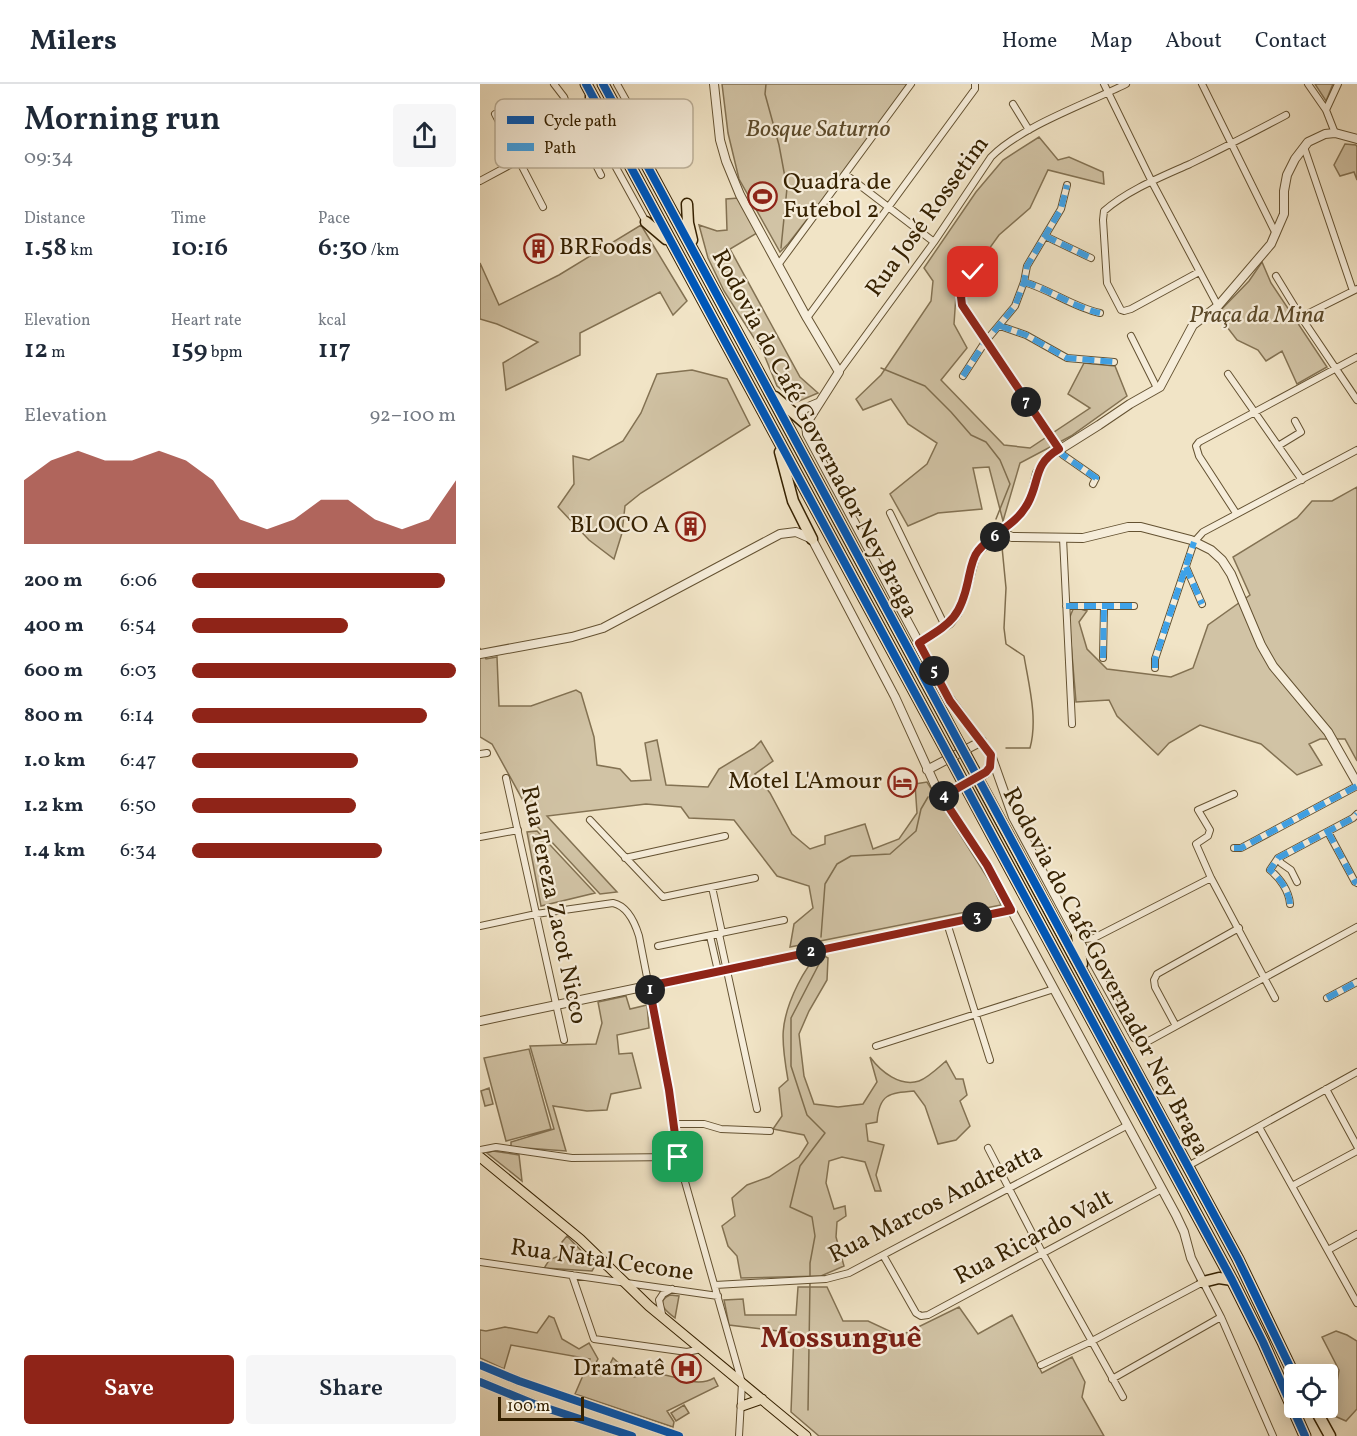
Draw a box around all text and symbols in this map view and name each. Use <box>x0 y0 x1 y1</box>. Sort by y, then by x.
text: Milers <box>30 22 117 61</box>
text: Home <box>1002 27 1057 56</box>
text: Map <box>1090 27 1132 56</box>
text: About <box>1165 27 1222 56</box>
text: Contact <box>1255 27 1327 56</box>
text: Morning run <box>24 98 221 144</box>
legend <box>495 99 693 168</box>
button: share <box>393 104 456 167</box>
text: Cycle path <box>544 111 617 133</box>
park label: Bosque Saturno <box>746 113 891 147</box>
street label: Rua José Rossetim <box>858 130 998 304</box>
text: Path <box>544 138 576 160</box>
text: 09:34 <box>24 144 74 172</box>
place label: Quadra de Futebol 2 <box>783 166 891 228</box>
sports icon: Quadra de Futebol 2 <box>746 181 778 213</box>
text: Distance <box>24 208 85 230</box>
text: Time <box>171 208 206 230</box>
text: Pace <box>318 208 350 230</box>
text: 1.58 <box>24 230 67 266</box>
text: 10:16 <box>171 230 228 266</box>
text: 6:30 <box>318 230 367 266</box>
place label: BRFoods <box>559 231 652 265</box>
building icon: BRFoods <box>522 232 554 264</box>
text: km <box>67 240 93 262</box>
text: /km <box>367 240 399 262</box>
street label: Rodovia do Café Governador Ney Braga <box>702 244 926 624</box>
pin <box>947 246 998 297</box>
icon: check <box>956 255 989 288</box>
park label: Praça da Mina <box>1189 299 1325 333</box>
text: Elevation <box>24 310 91 332</box>
text: Heart rate <box>171 310 242 332</box>
text: kcal <box>318 310 346 332</box>
text: 12 <box>24 332 48 368</box>
text: 159 <box>171 332 208 368</box>
text: 117 <box>318 332 351 368</box>
text: m <box>48 342 65 364</box>
text: bpm <box>208 342 243 364</box>
pin: 7 <box>1011 387 1041 417</box>
text: 7 <box>1022 391 1030 413</box>
text: Elevation <box>24 402 107 430</box>
text: 92–100 m <box>370 402 456 430</box>
place label: BLOCO A <box>570 509 670 543</box>
building icon: BLOCO A <box>675 510 707 542</box>
pin: 6 <box>980 522 1010 552</box>
text: 6 <box>991 526 999 548</box>
text: 200 m <box>24 567 82 595</box>
text: 6:06 <box>120 567 157 595</box>
text: 400 m <box>24 612 84 640</box>
text: 6:54 <box>120 612 156 640</box>
pin: 5 <box>919 656 949 686</box>
text: 600 m <box>24 657 83 685</box>
text: 6:03 <box>120 657 157 685</box>
text: 5 <box>930 660 938 682</box>
text: 800 m <box>24 702 83 730</box>
text: 6:14 <box>120 702 155 730</box>
text: 1.0 km <box>24 747 86 775</box>
text: 6:47 <box>120 747 156 775</box>
place label: Motel L'Amour <box>728 765 882 799</box>
hotel icon: Motel L'Amour <box>887 766 919 798</box>
pin: 4 <box>929 781 959 811</box>
street label: Rodovia do Café Governador Ney Braga <box>993 782 1217 1162</box>
street label: Rua Tereza Zacot Nicco <box>511 783 595 1027</box>
text: 4 <box>939 785 949 807</box>
text: 1.2 km <box>24 792 84 820</box>
text: 6:50 <box>120 792 156 820</box>
text: 1.4 km <box>24 837 85 865</box>
text: 6:34 <box>120 837 157 865</box>
pin: 3 <box>962 902 992 932</box>
text: 3 <box>973 906 981 928</box>
pin: 2 <box>796 937 826 967</box>
text: 2 <box>807 941 815 963</box>
pin: 1 <box>635 975 665 1005</box>
text: 1 <box>647 979 653 1001</box>
pin <box>652 1131 703 1182</box>
street label: Rua Marcos Andreatta <box>823 1135 1049 1273</box>
icon: arrive <box>661 1140 694 1173</box>
street label: Rua Ricardo Valt <box>949 1182 1119 1294</box>
street label: Rua Natal Cecone <box>508 1231 696 1291</box>
district label: Mossunguê <box>760 1318 922 1360</box>
place label: Dramatê <box>573 1352 665 1386</box>
hospital icon: Dramatê <box>670 1353 702 1385</box>
button: Save <box>24 1355 234 1424</box>
button: Share <box>246 1355 456 1424</box>
map controls <box>1284 1364 1338 1418</box>
button: locate <box>1284 1364 1338 1418</box>
scale bar <box>498 1394 584 1422</box>
text: 100 m <box>507 1396 550 1418</box>

